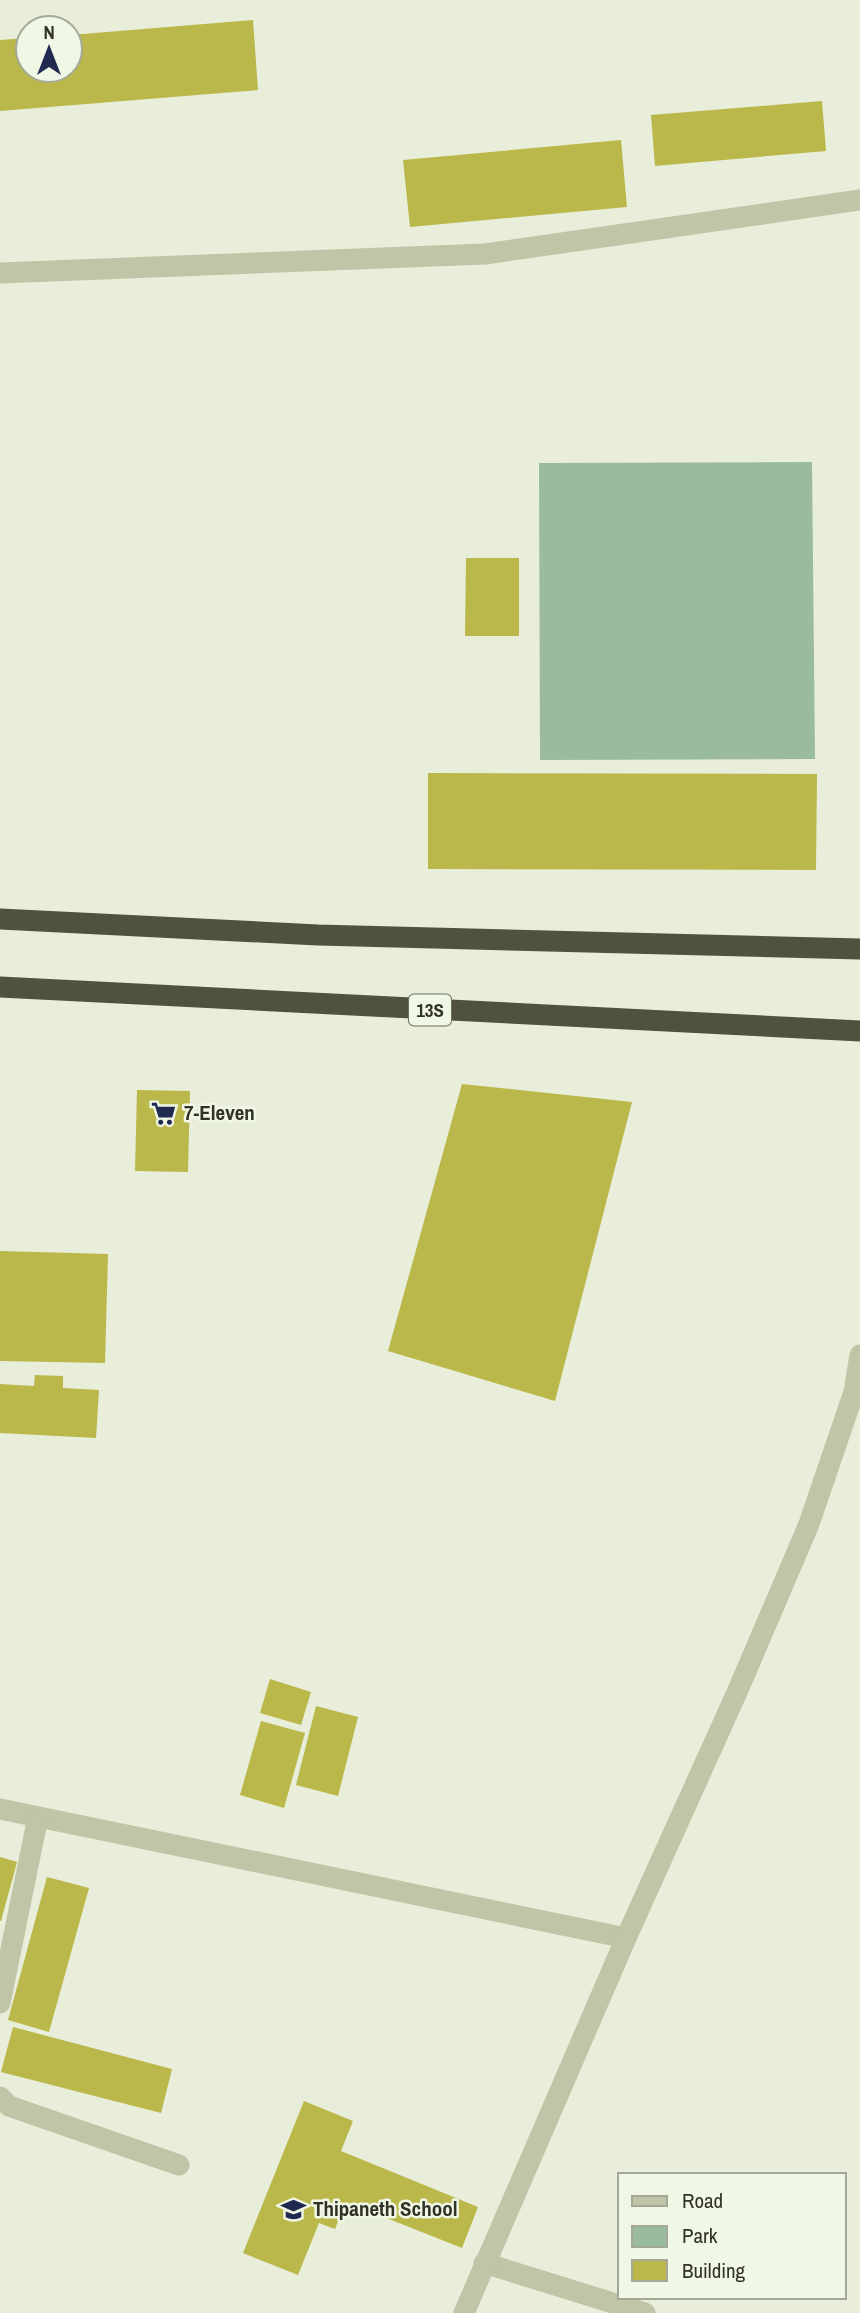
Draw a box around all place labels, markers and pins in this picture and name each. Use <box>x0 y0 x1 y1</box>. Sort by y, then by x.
place label: 7-Eleven <box>184 1098 255 1127</box>
supermarket icon: 7-Eleven <box>150 1099 178 1127</box>
place label: Thipaneth School <box>313 2194 457 2223</box>
school or university icon: Thipaneth School <box>279 2195 307 2223</box>

